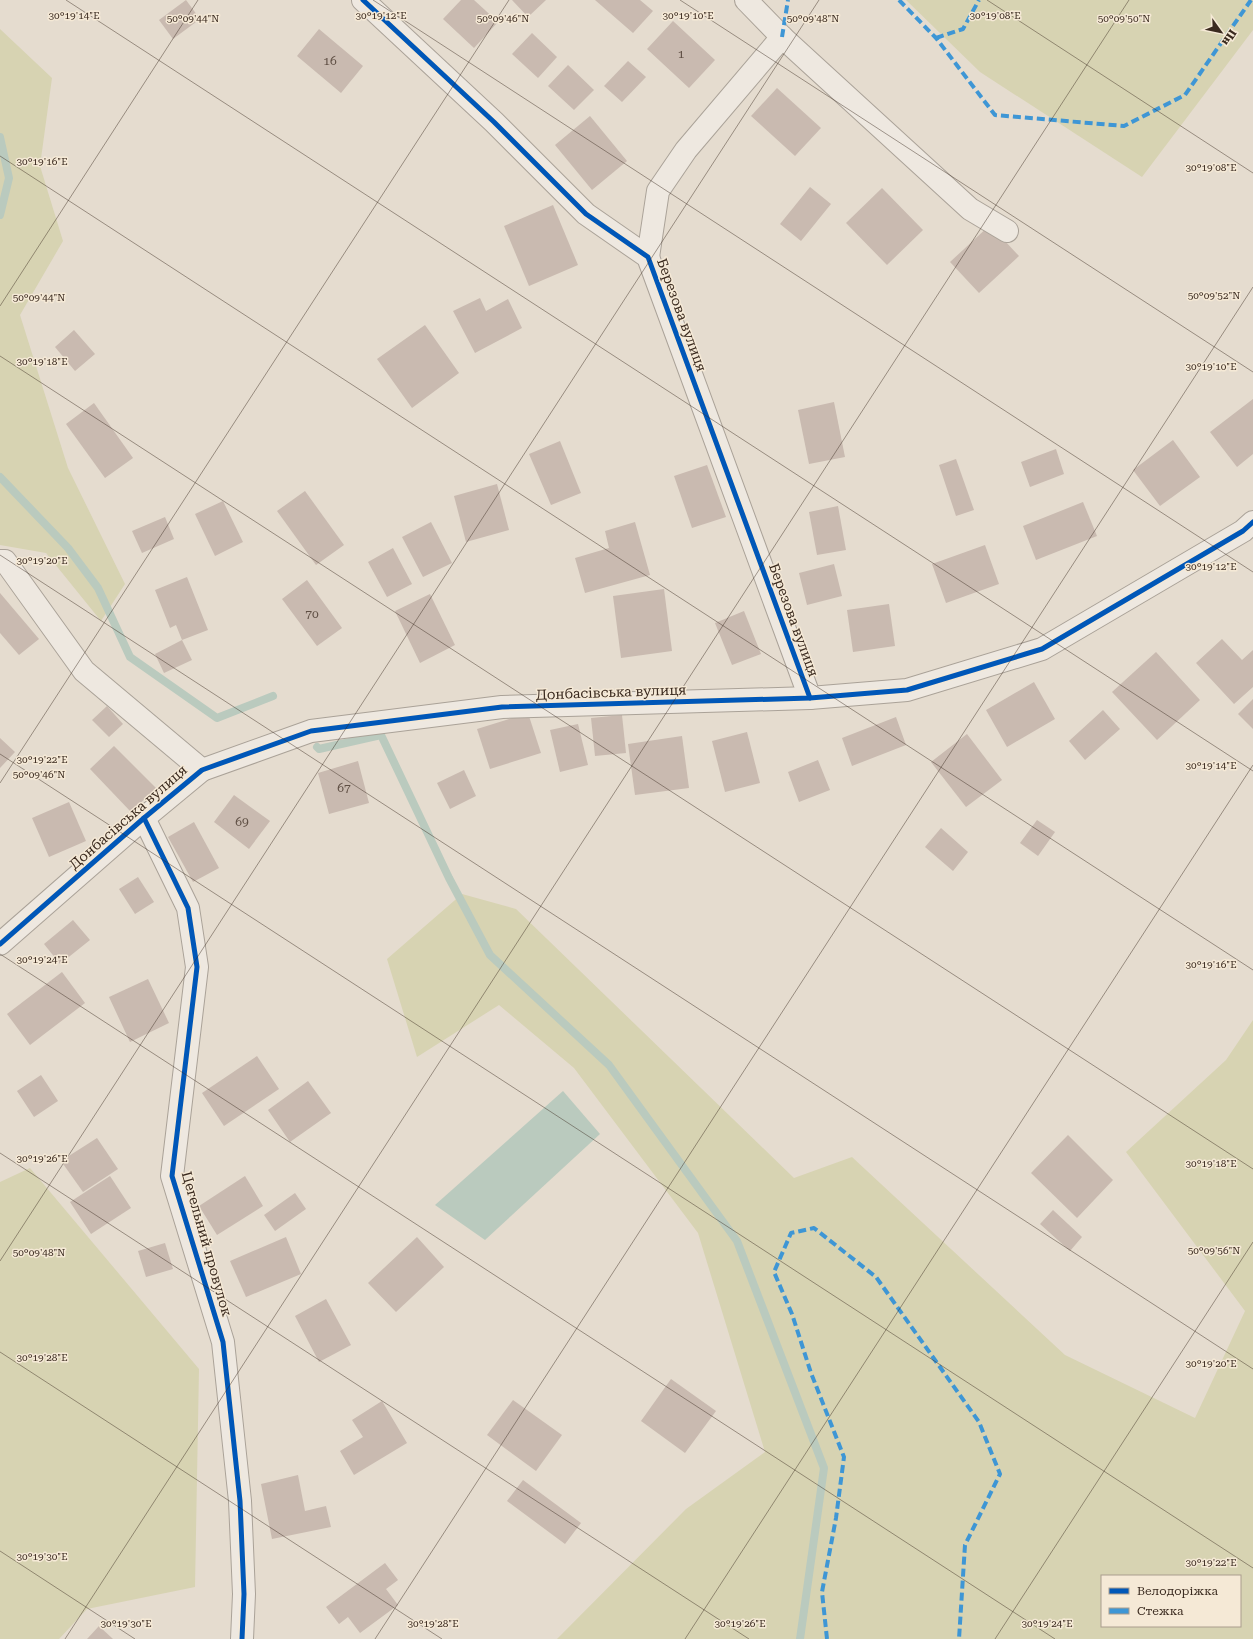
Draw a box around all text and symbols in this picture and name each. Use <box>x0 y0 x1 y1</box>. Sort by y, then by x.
text: 30°19'14"E <box>48 10 100 21</box>
text: 30°19'12"E <box>355 10 407 21</box>
text: 30°19'10"E <box>662 10 714 21</box>
text: 30°19'08"E <box>969 10 1021 21</box>
north arrow <box>1201 12 1241 52</box>
text: 50°09'44"N <box>167 13 219 24</box>
text: 50°09'46"N <box>477 13 529 24</box>
text: 50°09'48"N <box>787 13 839 24</box>
text: 50°09'50"N <box>1098 13 1150 24</box>
text: Пн <box>1219 27 1239 48</box>
house number: 1 <box>678 47 685 61</box>
house number: 16 <box>323 54 337 68</box>
text: 30°19'16"E <box>16 156 68 167</box>
text: 30°19'08"E <box>1185 162 1237 173</box>
street label: Березова вулиця <box>654 256 710 374</box>
text: 50°09'52"N <box>1188 290 1240 301</box>
text: 50°09'44"N <box>13 292 65 303</box>
text: 30°19'18"E <box>16 356 68 367</box>
text: 30°19'10"E <box>1185 361 1237 372</box>
text: 30°19'20"E <box>16 555 68 566</box>
street label: Березова вулиця <box>766 561 822 679</box>
text: 30°19'12"E <box>1185 561 1237 572</box>
house number: 70 <box>305 607 319 621</box>
street label: Донбасівська вулиця <box>535 681 687 703</box>
text: 30°19'22"E <box>16 754 68 765</box>
text: 30°19'14"E <box>1185 760 1237 771</box>
street label: Донбасівська вулиця <box>66 762 190 872</box>
text: 50°09'46"N <box>13 769 65 780</box>
house number: 67 <box>337 781 351 795</box>
house number: 69 <box>235 815 249 829</box>
text: 30°19'24"E <box>16 954 68 965</box>
text: 30°19'16"E <box>1185 959 1237 970</box>
text: 30°19'26"E <box>16 1153 68 1164</box>
text: 30°19'18"E <box>1185 1158 1237 1169</box>
street label: Цегельний провулок <box>179 1170 235 1319</box>
text: 50°09'56"N <box>1188 1245 1240 1256</box>
text: 50°09'48"N <box>13 1247 65 1258</box>
text: 30°19'28"E <box>16 1352 68 1363</box>
text: 30°19'20"E <box>1185 1358 1237 1369</box>
text: 30°19'30"E <box>16 1551 68 1562</box>
text: 30°19'22"E <box>1185 1557 1237 1568</box>
legend <box>1101 1575 1241 1627</box>
text: Велодоріжка <box>1137 1584 1218 1598</box>
text: Стежка <box>1137 1604 1184 1618</box>
text: 30°19'30"E <box>100 1618 152 1629</box>
text: 30°19'28"E <box>407 1618 459 1629</box>
text: 30°19'26"E <box>714 1618 766 1629</box>
text: 30°19'24"E <box>1021 1618 1073 1629</box>

